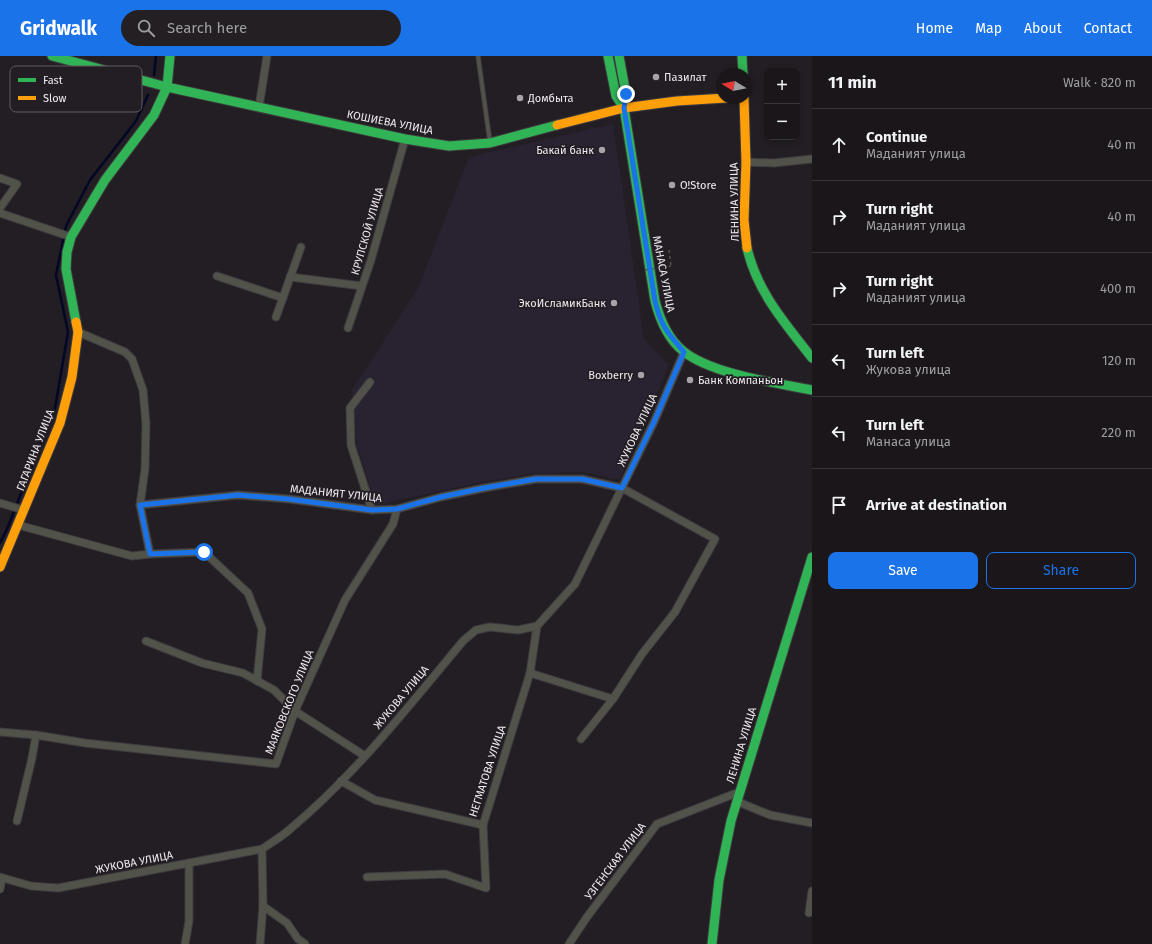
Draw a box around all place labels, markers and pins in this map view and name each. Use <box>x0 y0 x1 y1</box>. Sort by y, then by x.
place label: Пазилат <box>664 71 707 84</box>
marker: Пазилат <box>651 72 661 82</box>
place label: Домбыта <box>527 92 573 105</box>
marker: Домбыта <box>515 93 525 103</box>
place label: Бакай банк <box>536 144 594 157</box>
marker: Бакай банк <box>597 145 607 155</box>
place label: O!Store <box>680 179 716 192</box>
marker: O!Store <box>667 180 677 190</box>
place label: ЭкоИсламикБанк <box>519 297 606 310</box>
marker: ЭкоИсламикБанк <box>609 298 619 308</box>
place label: Boxberry <box>588 369 634 382</box>
marker: Boxberry <box>636 370 646 380</box>
place label: Банк Компаньон <box>698 374 783 387</box>
marker: Банк Компаньон <box>685 375 695 385</box>

